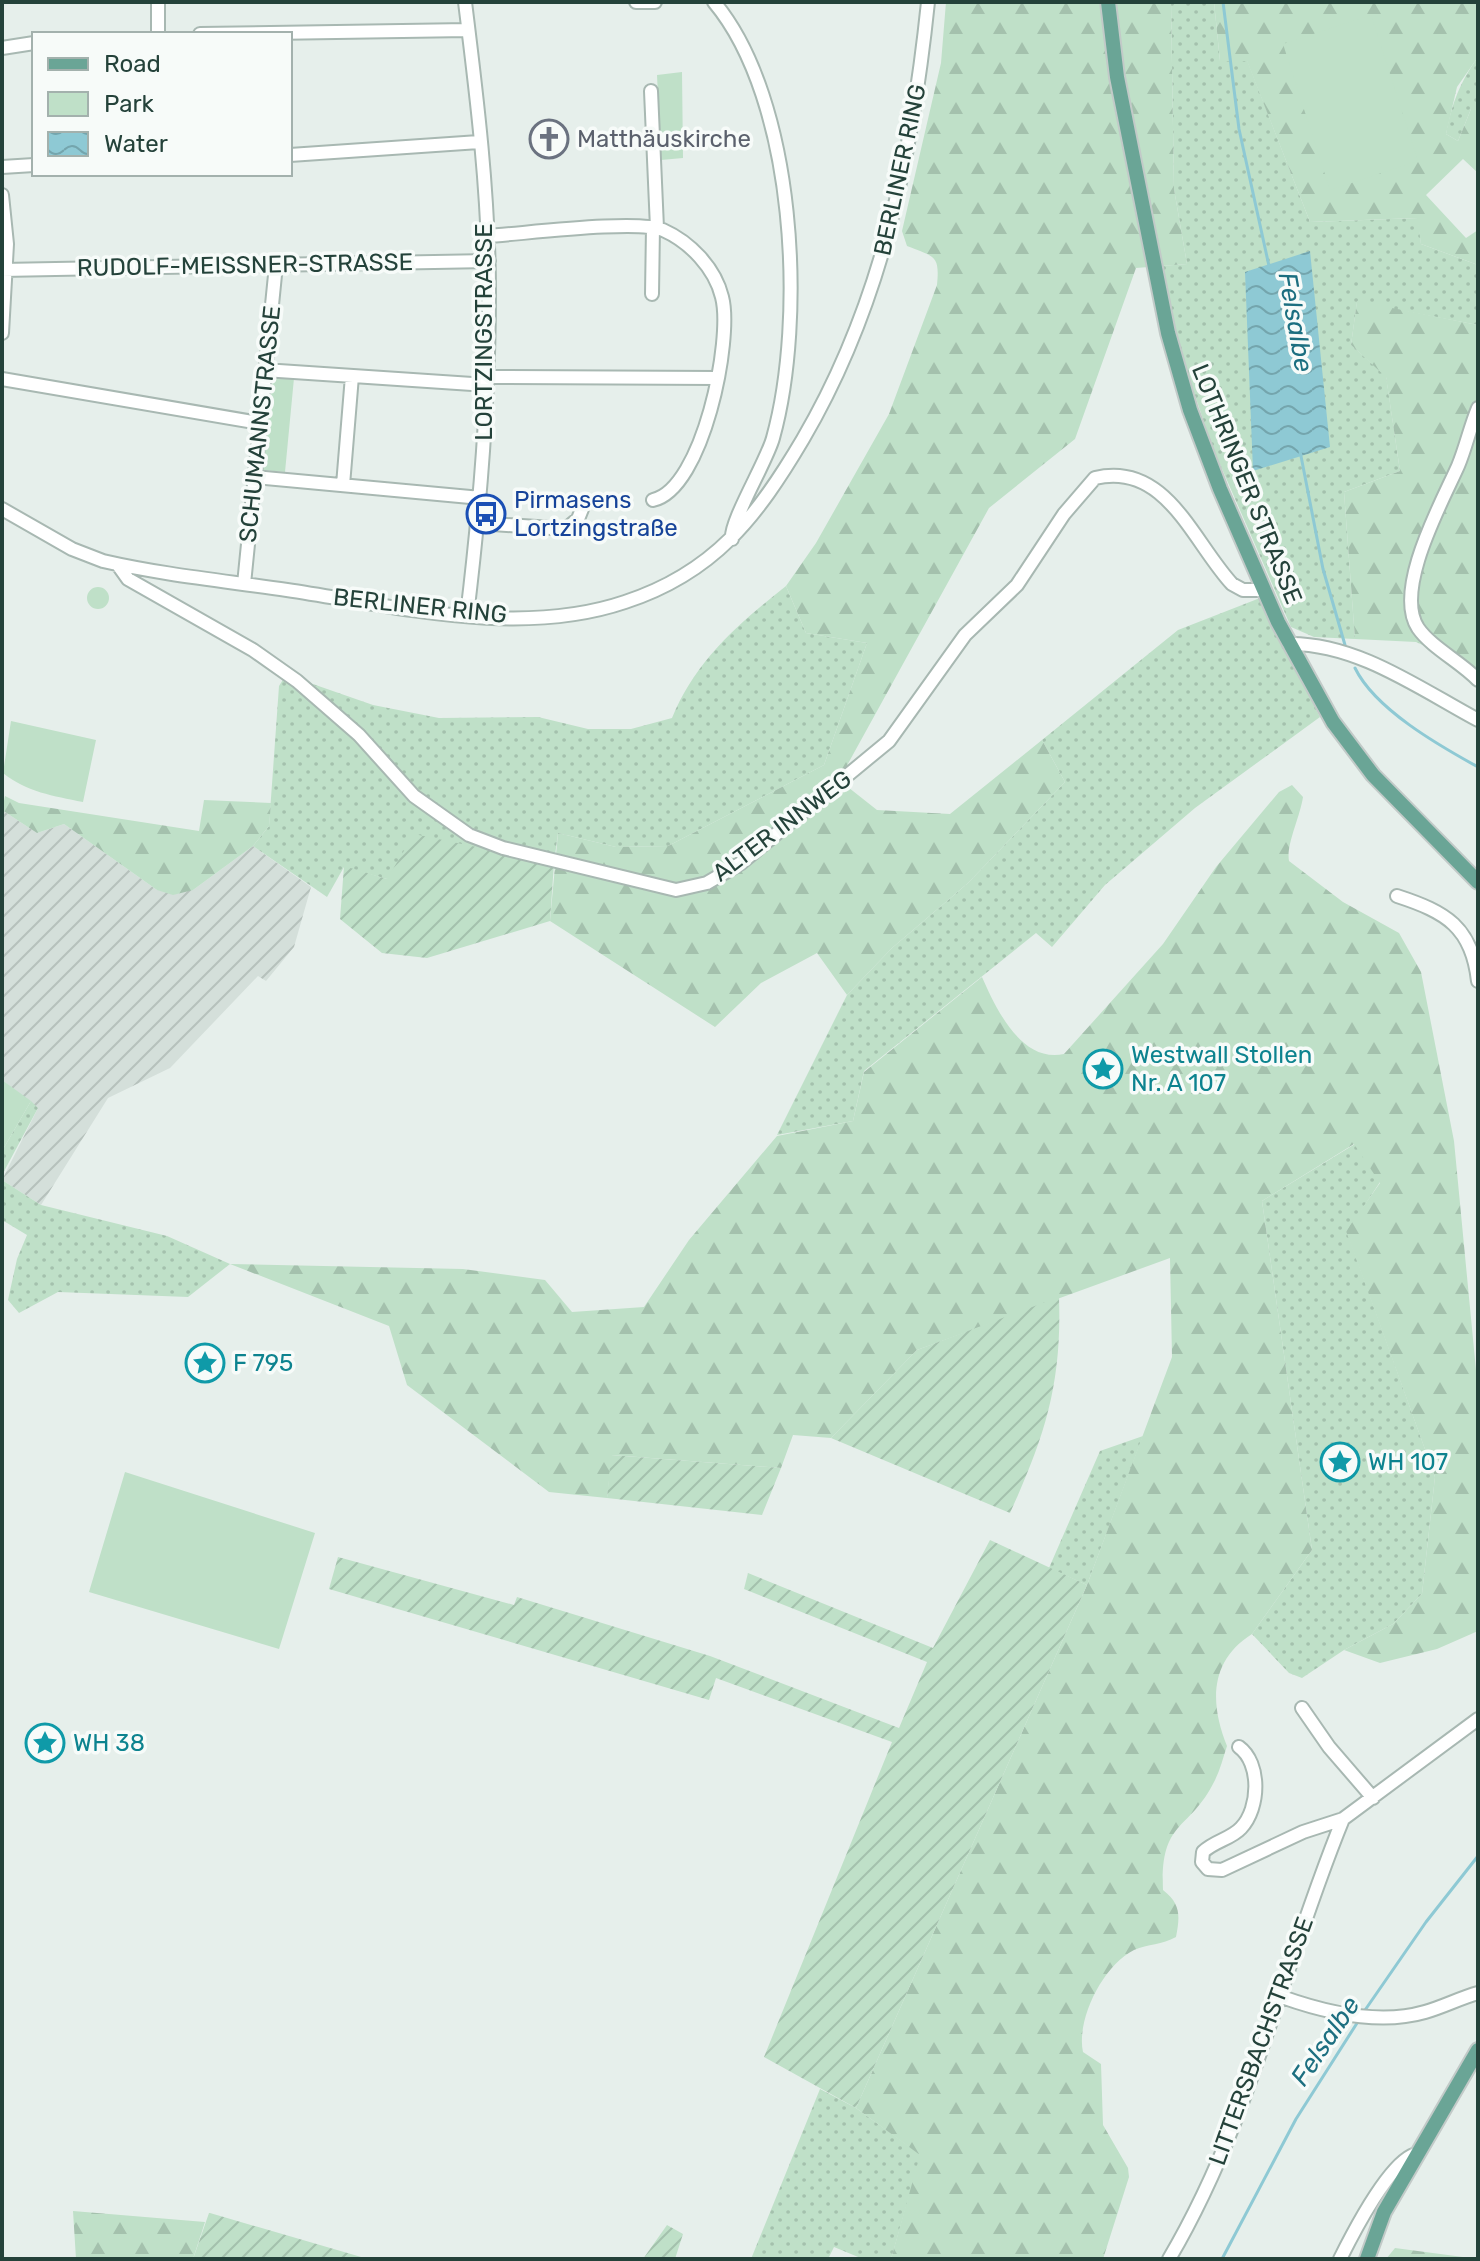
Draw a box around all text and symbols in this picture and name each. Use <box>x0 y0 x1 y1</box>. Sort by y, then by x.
legend <box>32 32 292 176</box>
text: Road <box>104 50 161 78</box>
street label: BERLINER RING <box>868 82 932 258</box>
text: Park <box>104 90 155 118</box>
church icon: Matthäuskirche <box>528 118 570 160</box>
place label: Matthäuskirche <box>577 125 751 153</box>
text: Water <box>104 130 168 158</box>
street label: LORTZINGSTRASSE <box>470 223 498 441</box>
street label: RUDOLF-MEISSNER-STRASSE <box>77 248 413 282</box>
water label: Felsalbe <box>1272 270 1320 375</box>
street label: SCHUMANNSTRASSE <box>234 304 286 544</box>
street label: LOTHRINGER STRASSE <box>1186 360 1308 608</box>
place label: Pirmasens Lortzingstraße <box>514 486 678 542</box>
bus stop icon: Pirmasens Lortzingstraße <box>465 493 507 535</box>
street label: BERLINER RING <box>332 583 508 629</box>
street label: ALTER INNWEG <box>707 765 857 887</box>
place label: Westwall Stollen Nr. A 107 <box>1131 1041 1312 1097</box>
place icon: Westwall Stollen Nr. A 107 <box>1082 1048 1124 1090</box>
place icon: F 795 <box>184 1342 226 1384</box>
place label: F 795 <box>233 1349 293 1377</box>
place icon: WH 107 <box>1319 1441 1361 1483</box>
place label: WH 107 <box>1368 1448 1448 1476</box>
place icon: WH 38 <box>24 1722 66 1764</box>
place label: WH 38 <box>73 1729 145 1757</box>
street label: LITTERSBACHSTRASSE <box>1203 1913 1319 2169</box>
water label: Felsalbe <box>1284 1990 1367 2092</box>

